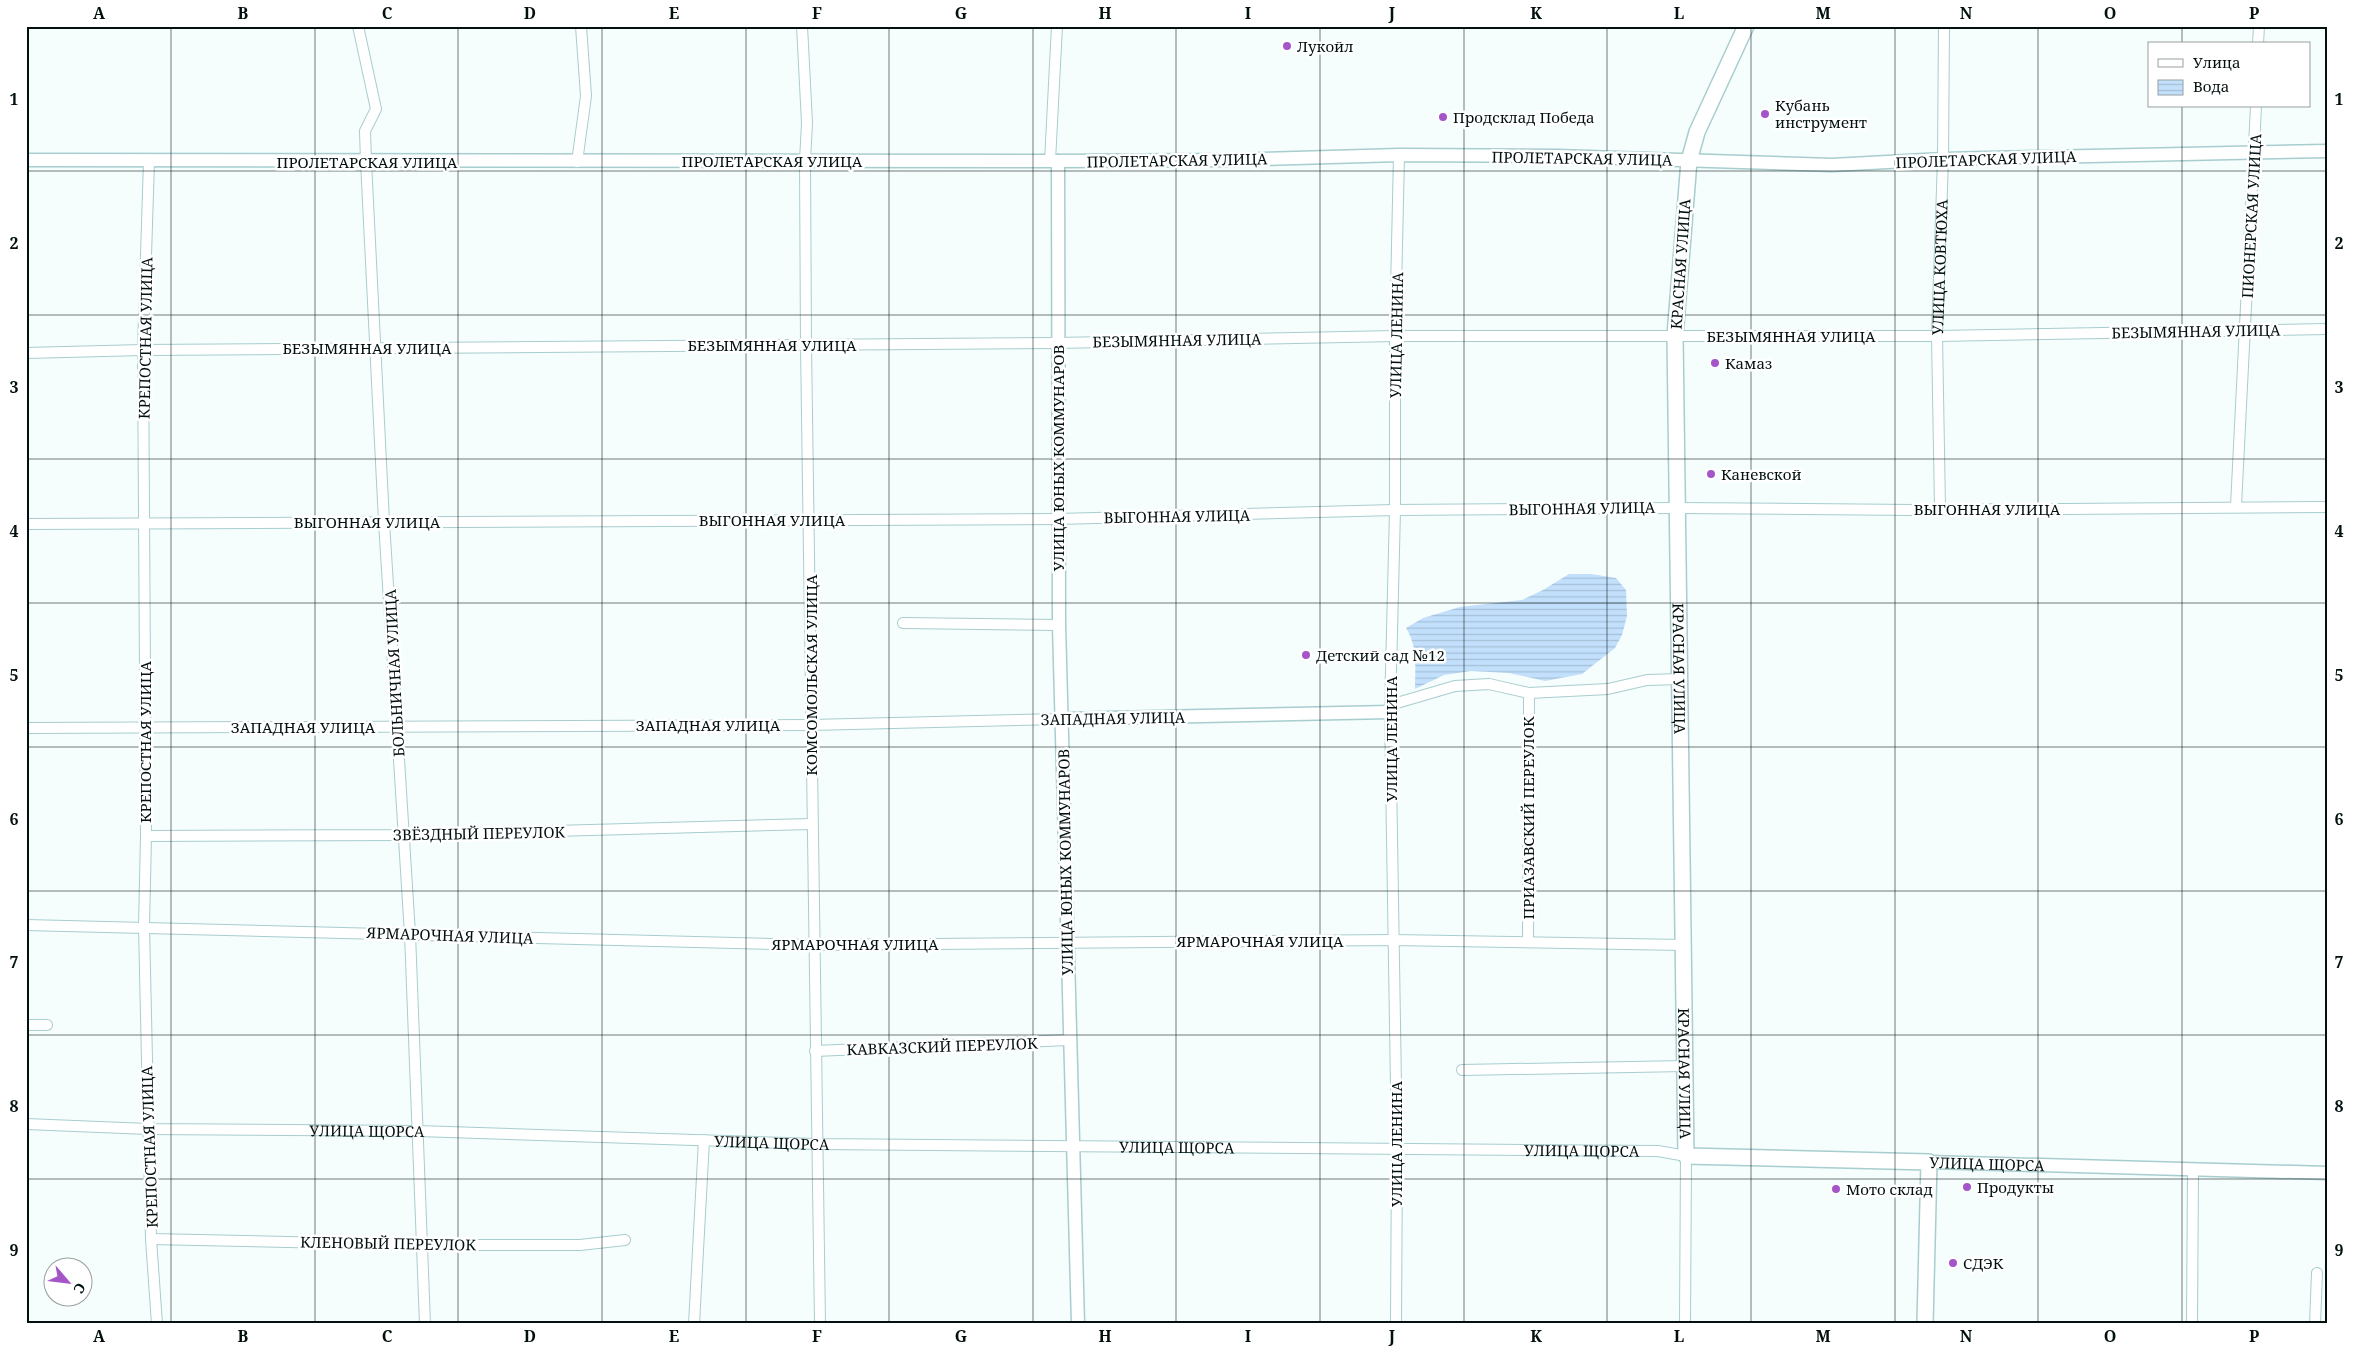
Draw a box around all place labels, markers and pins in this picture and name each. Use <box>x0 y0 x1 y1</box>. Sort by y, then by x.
place label: Лукойл <box>1297 36 1353 56</box>
marker: Лукойл <box>1281 40 1293 52</box>
place label: Кубань инструмент <box>1775 95 1867 132</box>
place label: Продсклад Победа <box>1453 107 1594 127</box>
marker: Кубань инструмент <box>1759 108 1771 120</box>
marker: Продсклад Победа <box>1437 111 1449 123</box>
place label: Камаз <box>1725 353 1772 373</box>
marker: Камаз <box>1709 357 1721 369</box>
place label: Каневской <box>1721 464 1802 484</box>
marker: Каневской <box>1705 468 1717 480</box>
place label: Детский сад №12 <box>1316 645 1445 665</box>
marker: Детский сад №12 <box>1300 649 1312 661</box>
place label: Продукты <box>1977 1177 2054 1197</box>
place label: Мото склад <box>1846 1179 1933 1199</box>
marker: Продукты <box>1961 1181 1973 1193</box>
marker: Мото склад <box>1830 1183 1842 1195</box>
place label: СДЭК <box>1963 1253 2004 1273</box>
marker: СДЭК <box>1947 1257 1959 1269</box>

